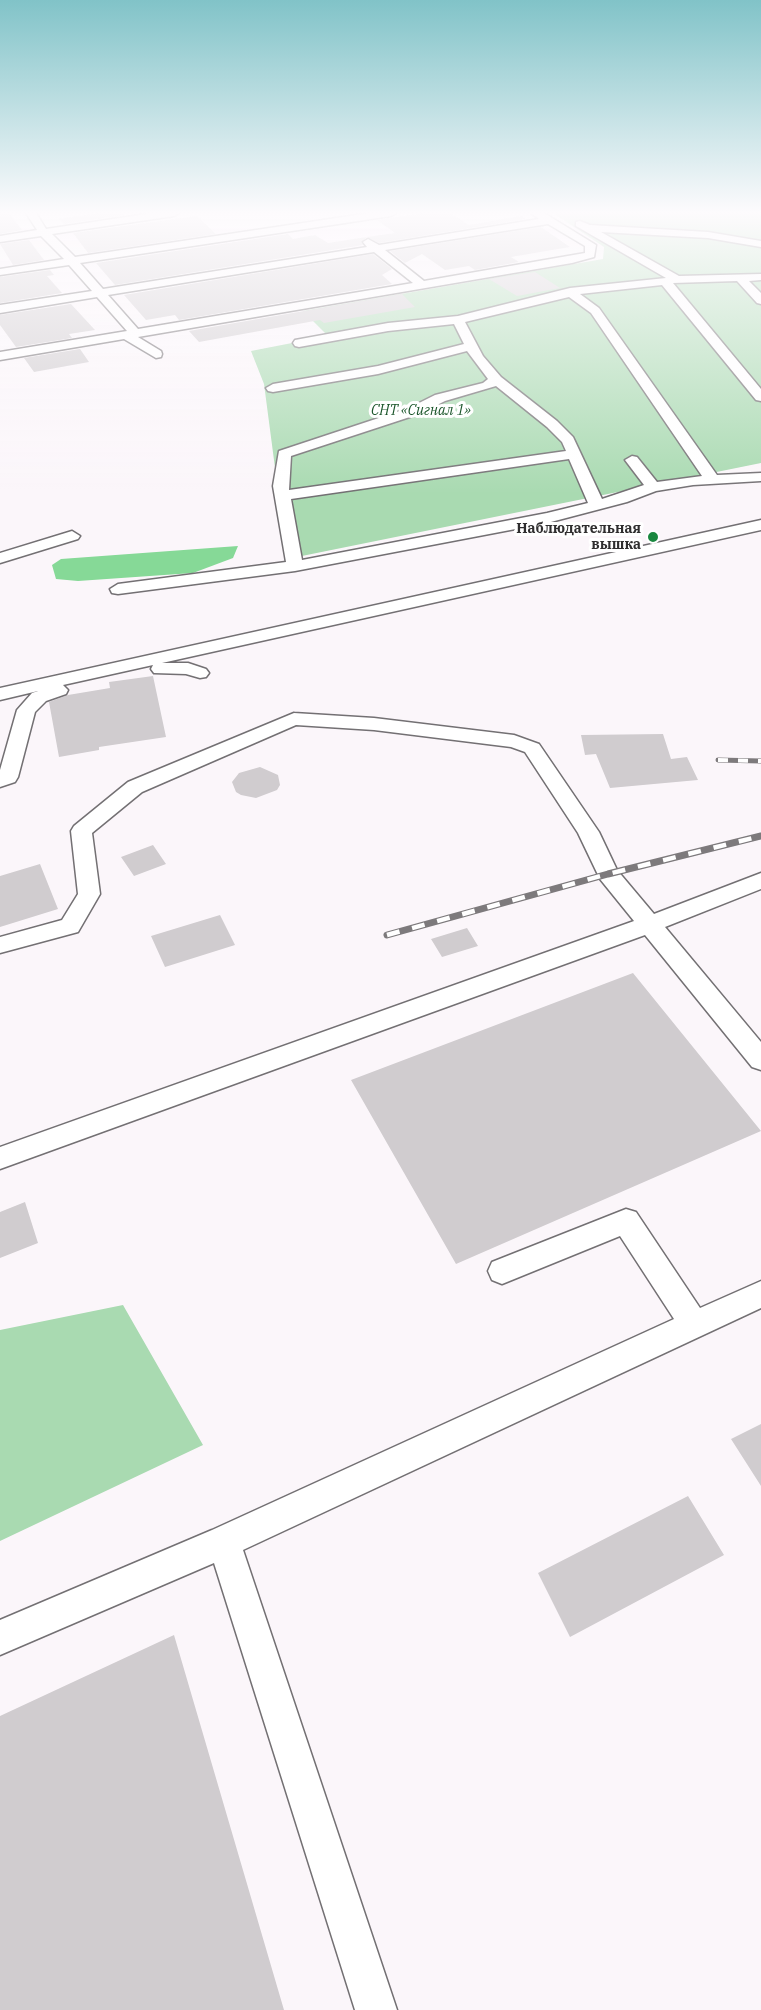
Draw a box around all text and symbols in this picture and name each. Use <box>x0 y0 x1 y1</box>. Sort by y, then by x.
park label: СНТ «Сигнал 1» <box>371 403 471 419</box>
place label: Наблюдательная вышка <box>516 521 641 554</box>
marker: Наблюдательная вышка <box>646 530 660 544</box>

